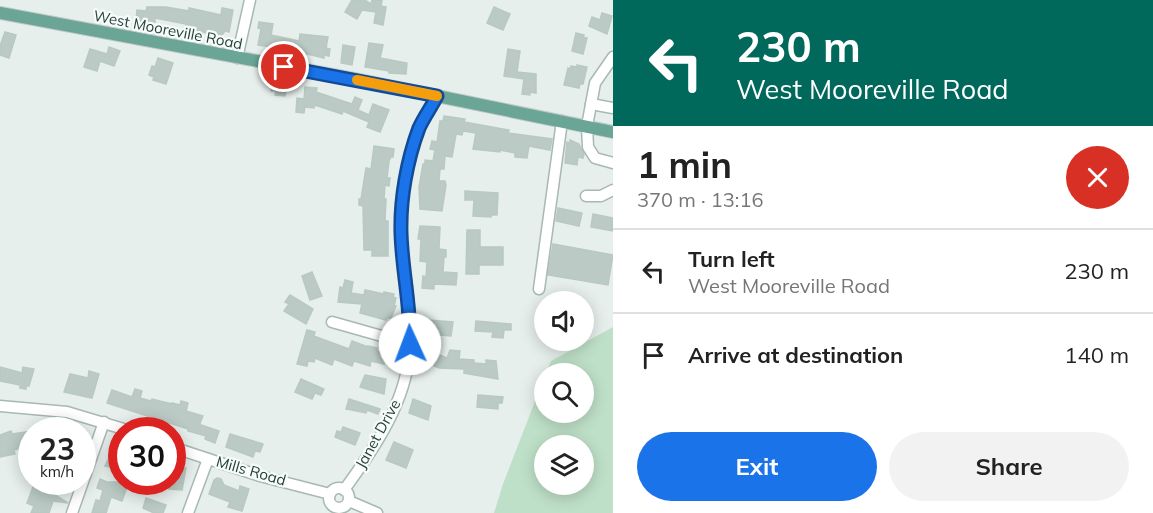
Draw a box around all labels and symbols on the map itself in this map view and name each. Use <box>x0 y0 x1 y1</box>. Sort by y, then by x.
street label: West Mooreville Road <box>92 6 244 53</box>
pin <box>258 41 309 92</box>
position arrow <box>378 312 442 376</box>
street label: Janet Drive <box>351 396 404 472</box>
speed limit sign: 30 <box>108 417 186 495</box>
street label: Mills Road <box>214 452 288 490</box>

